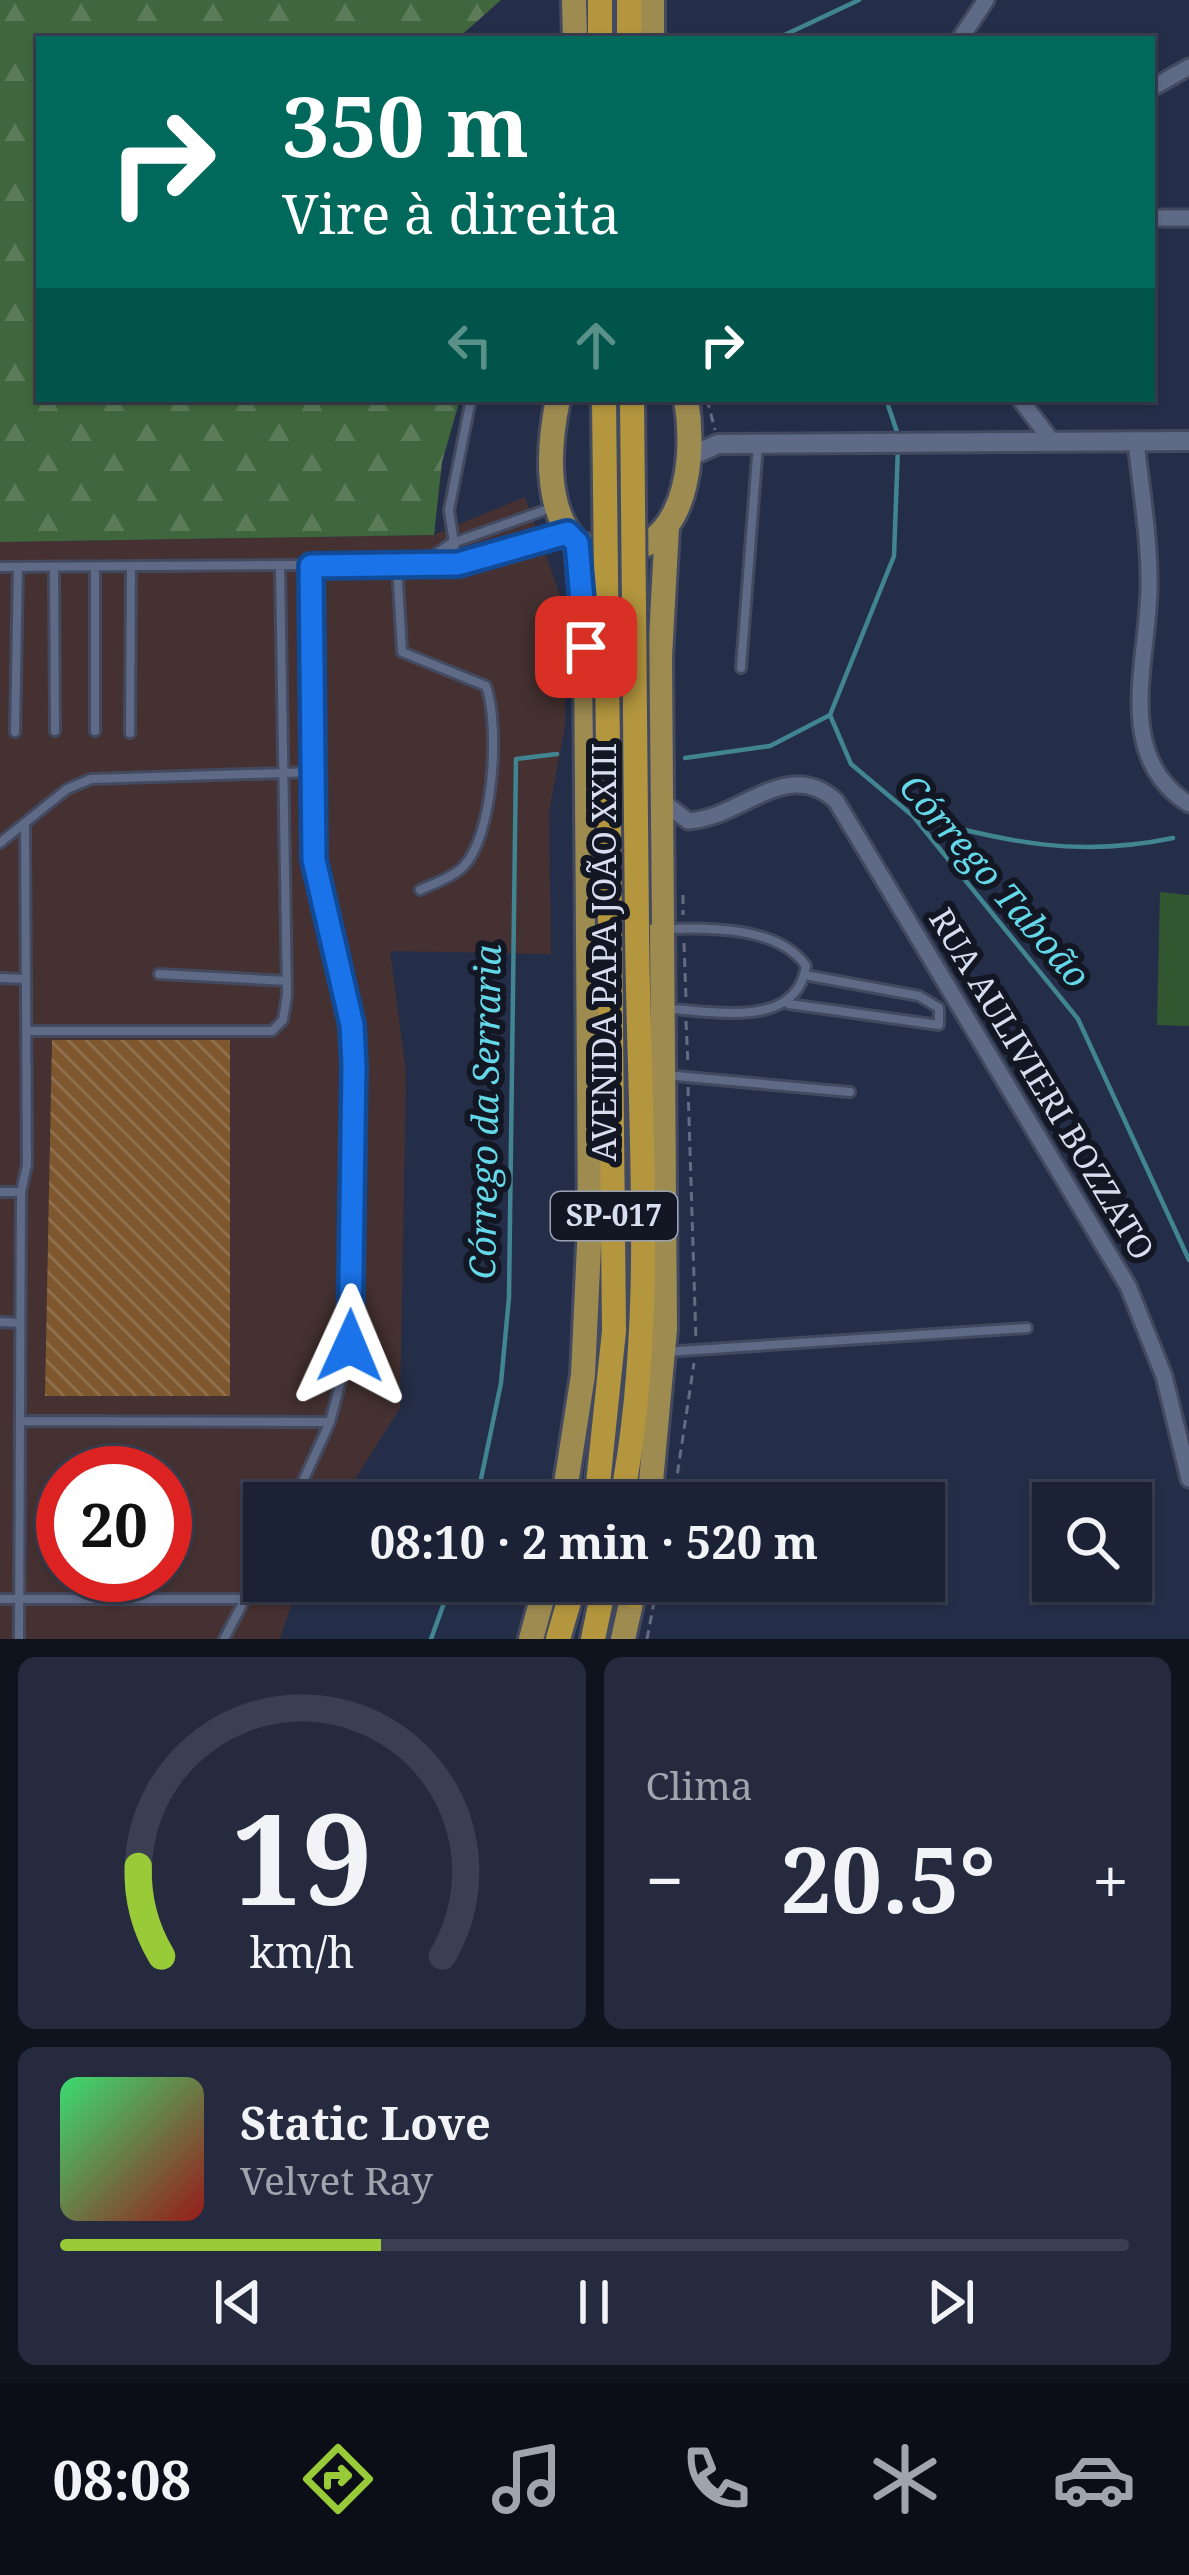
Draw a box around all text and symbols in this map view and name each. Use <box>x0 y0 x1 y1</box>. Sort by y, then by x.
text: 350 m <box>282 67 529 182</box>
icon: right <box>84 84 240 240</box>
text: Vire à direita <box>282 176 620 250</box>
icon: left <box>437 312 503 378</box>
icon: ahead <box>563 312 629 378</box>
icon: right <box>689 312 755 378</box>
pin <box>535 596 637 698</box>
icon: arrive <box>553 614 619 680</box>
street label: AVENIDA PAPA JOÃO XXIII <box>581 743 626 1161</box>
water label: Córrego Taboão <box>889 763 1102 998</box>
street label: RUA AULIVIERI BOZZATO <box>919 899 1165 1268</box>
water label: Córrego da Serraria <box>457 944 512 1280</box>
road number: SP-017 <box>551 1192 677 1240</box>
position arrow <box>287 1283 413 1409</box>
speed limit sign: 20 <box>36 1446 192 1602</box>
map controls <box>1032 1482 1152 1602</box>
button: search <box>1032 1482 1152 1602</box>
text: 08:10 · 2 min · 520 m <box>370 1511 818 1572</box>
text: Clima <box>646 1758 753 1811</box>
text: 19 <box>231 1772 372 1942</box>
text: 20.5° <box>780 1817 995 1939</box>
text: − <box>646 1834 684 1924</box>
text: + <box>1092 1834 1129 1924</box>
text: km/h <box>249 1922 354 1981</box>
text: Static Love <box>240 2092 491 2153</box>
text: Velvet Ray <box>240 2153 433 2206</box>
icon: previous <box>205 2269 271 2335</box>
icon: pause <box>561 2269 627 2335</box>
icon: next <box>918 2269 984 2335</box>
icon: directions <box>296 2437 380 2521</box>
icon: music <box>485 2437 569 2521</box>
icon: phone <box>674 2437 758 2521</box>
icon: climate <box>863 2437 947 2521</box>
icon: car <box>1052 2437 1136 2521</box>
text: 08:08 <box>53 2442 191 2516</box>

